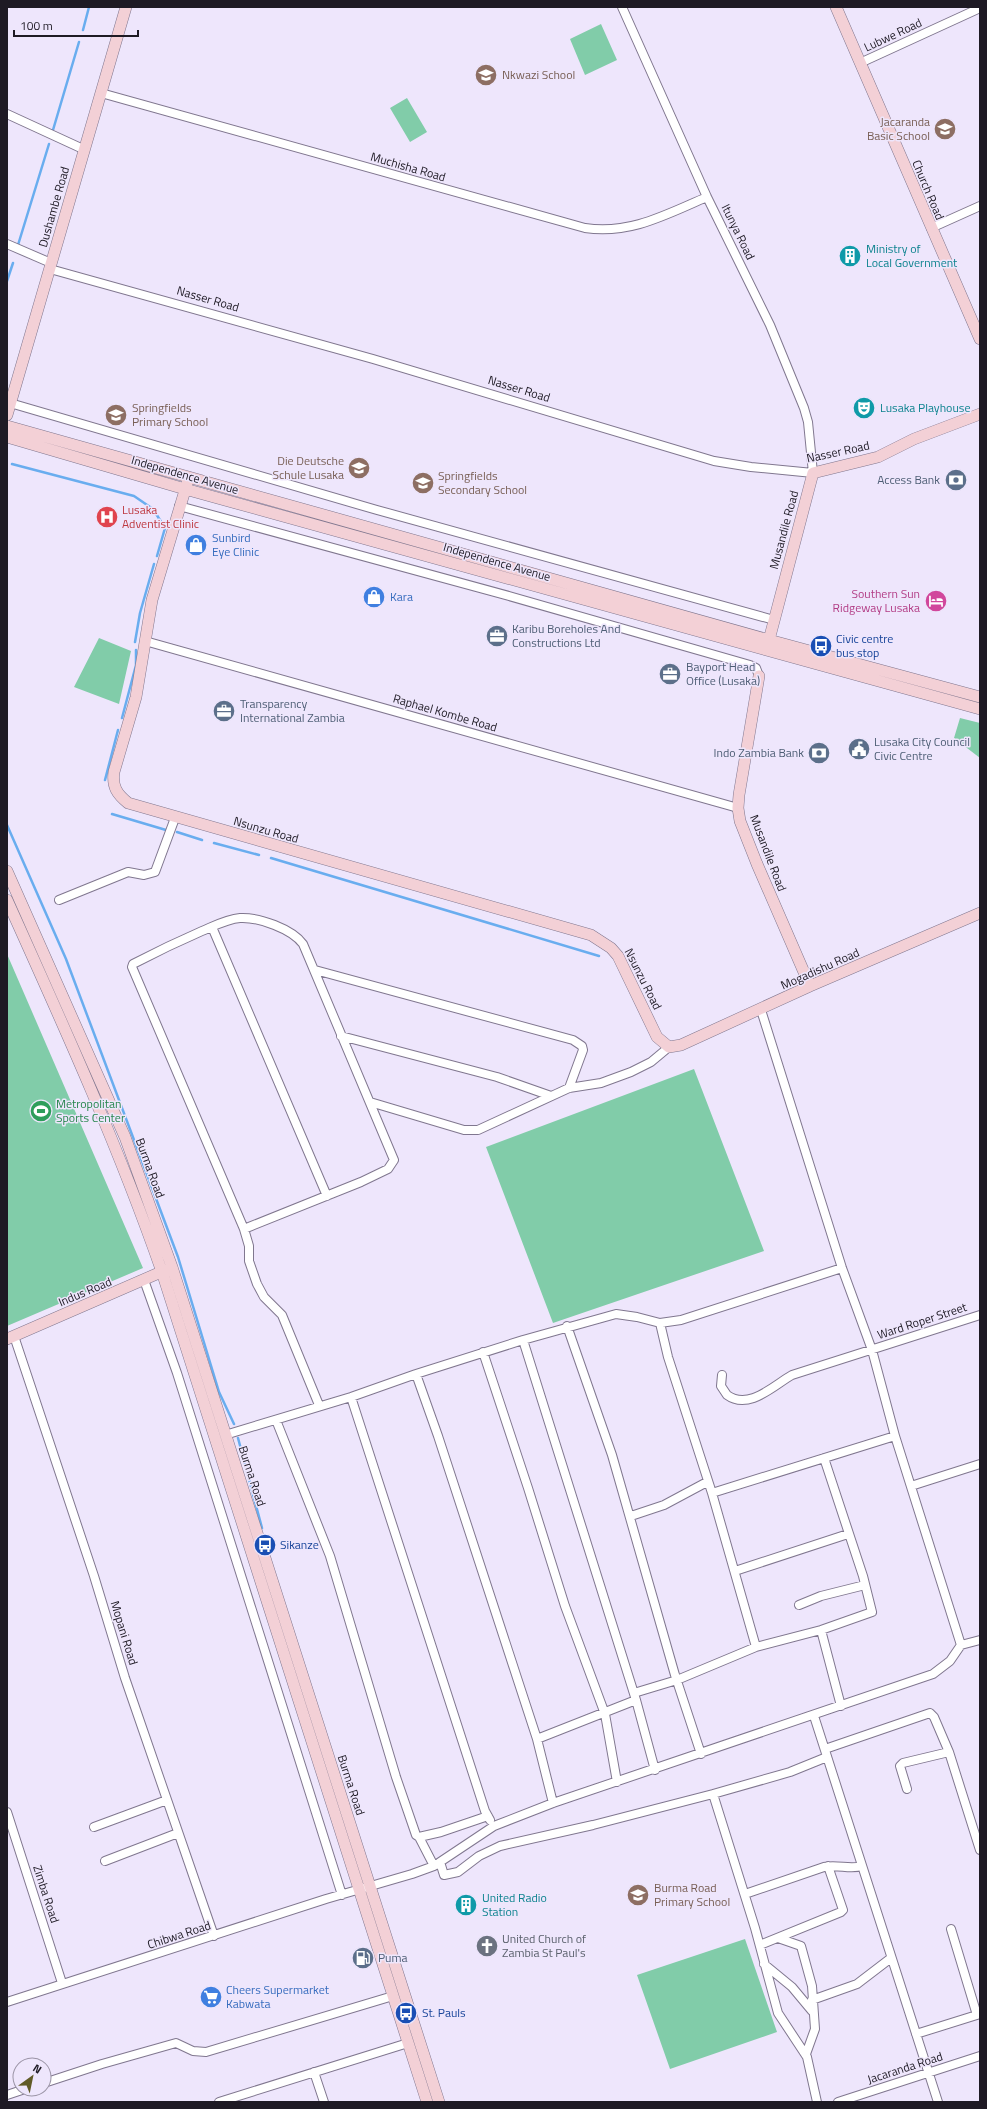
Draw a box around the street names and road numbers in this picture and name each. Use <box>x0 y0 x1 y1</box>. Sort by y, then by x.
street label: Lubwe Road <box>861 13 925 56</box>
street label: Muchisha Road <box>368 147 448 186</box>
street label: Church Road <box>907 157 950 223</box>
street label: Dushambe Road <box>33 164 74 249</box>
street label: Itunya Road <box>717 201 760 263</box>
street label: Nasser Road <box>175 281 242 316</box>
street label: Nasser Road <box>486 370 553 407</box>
street label: Nasser Road <box>805 436 871 467</box>
street label: Independence Avenue <box>129 450 241 499</box>
street label: Musandile Road <box>764 488 803 571</box>
street label: Independence Avenue <box>441 537 553 586</box>
street label: Raphael Kombe Road <box>391 689 500 736</box>
street label: Nsunzu Road <box>231 811 301 848</box>
street label: Musandile Road <box>745 812 792 894</box>
street label: Mogadishu Road <box>777 943 862 994</box>
street label: Nsunzu Road <box>620 945 667 1013</box>
street label: Burma Road <box>131 1135 170 1200</box>
street label: Indus Road <box>55 1272 114 1311</box>
street label: Ward Roper Street <box>875 1297 970 1344</box>
street label: Burma Road <box>234 1443 271 1509</box>
street label: Mopani Road <box>106 1598 143 1667</box>
street label: Burma Road <box>333 1752 370 1818</box>
street label: Zimba Road <box>28 1862 65 1925</box>
street label: Chibwa Road <box>145 1915 213 1954</box>
street label: Jacaranda Road <box>865 2046 945 2089</box>

